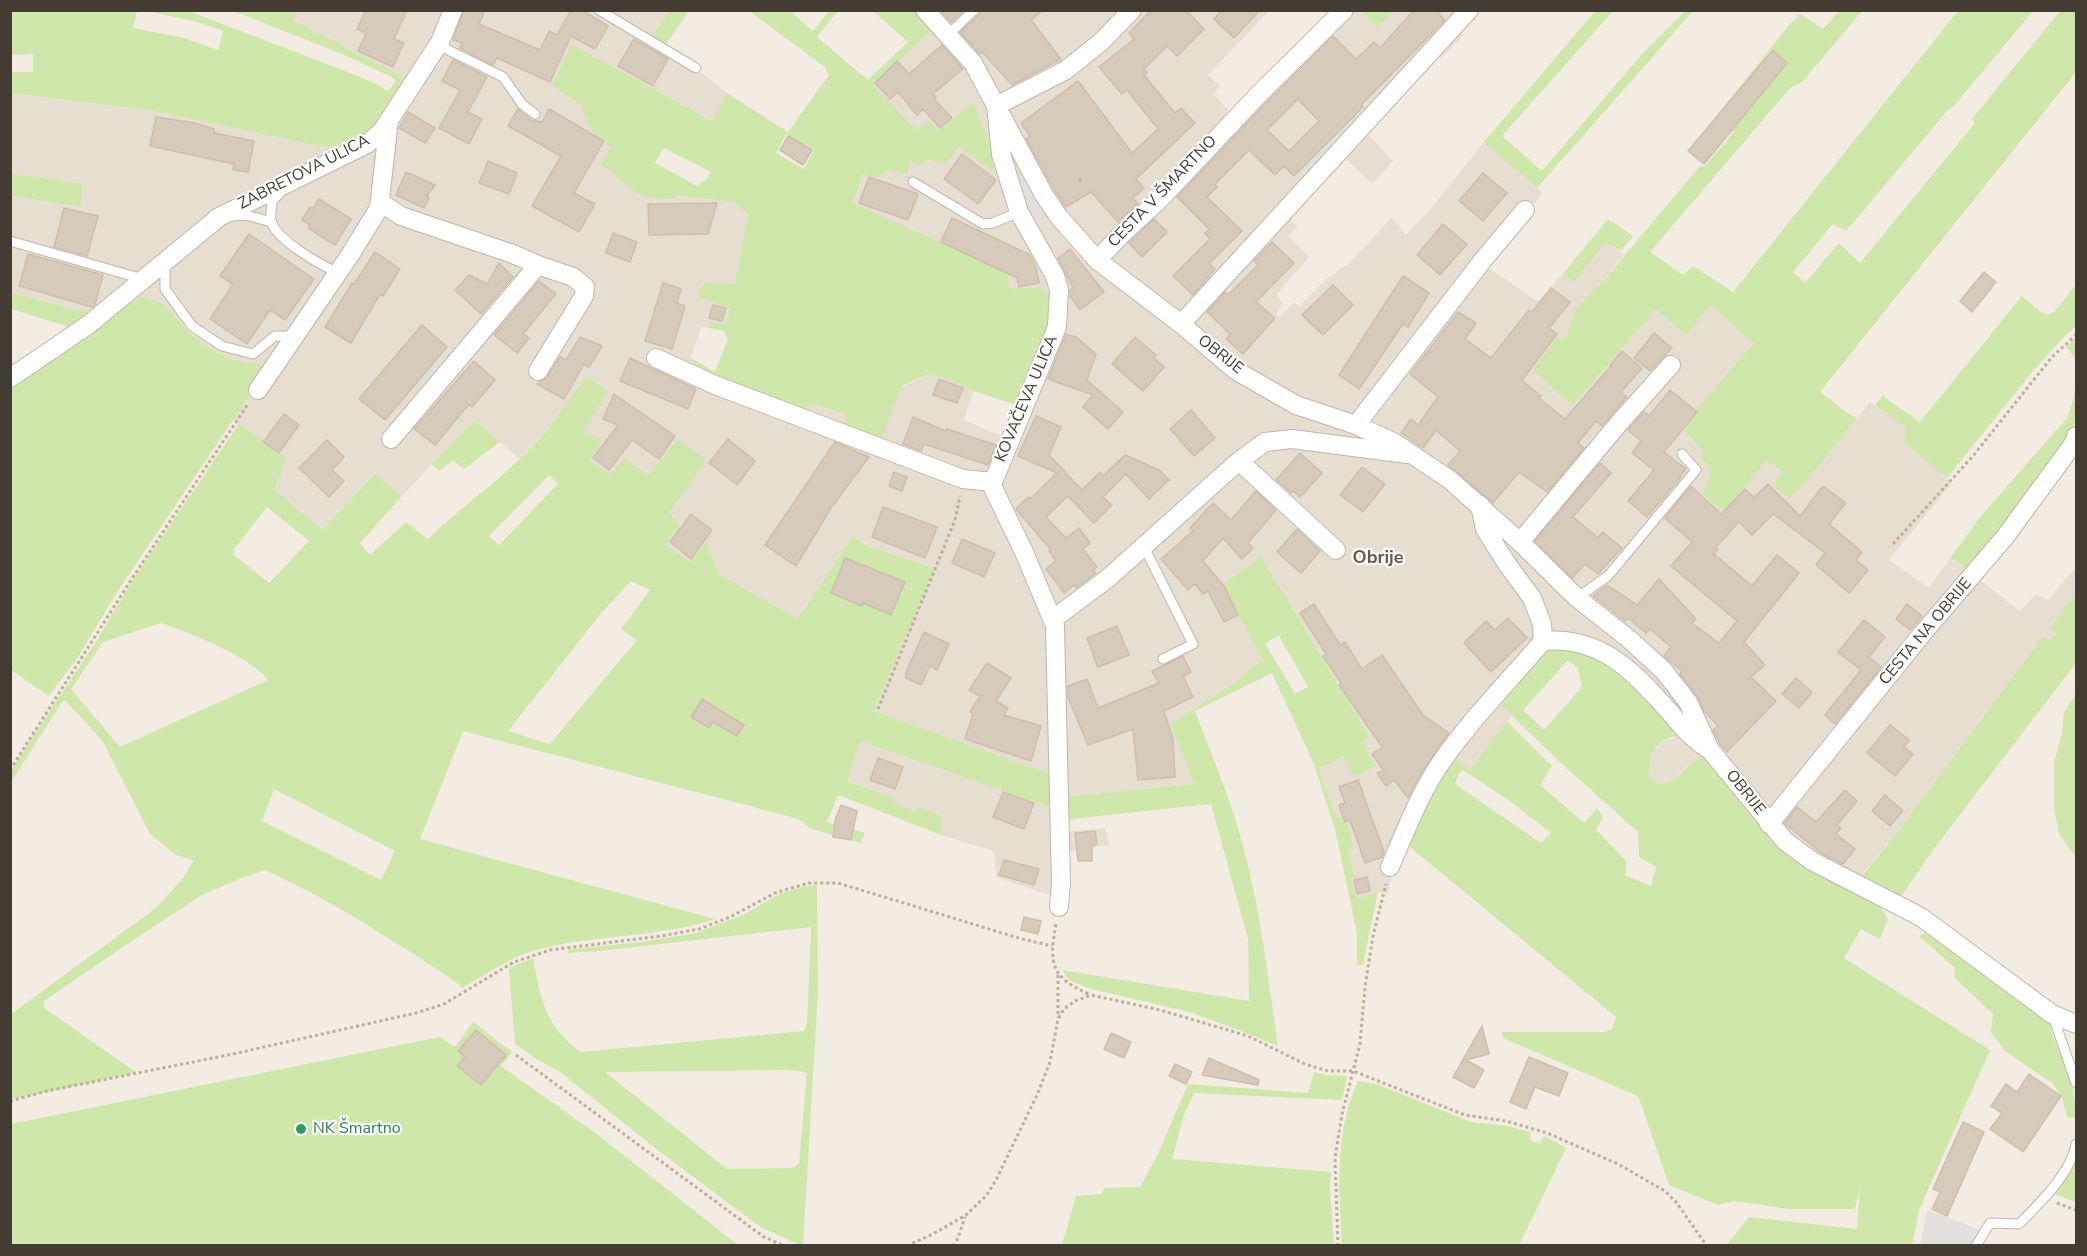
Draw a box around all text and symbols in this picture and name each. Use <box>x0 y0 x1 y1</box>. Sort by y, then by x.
street label: ZABRETOVA ULICA <box>235 132 373 214</box>
street label: CESTA V ŠMARTNO <box>1105 132 1221 252</box>
street label: OBRIJE <box>1193 331 1247 379</box>
street label: KOVAČEVA ULICA <box>992 333 1062 465</box>
district label: Obrije <box>1353 548 1403 570</box>
street label: CESTA NA OBRIJE <box>1876 575 1976 689</box>
street label: OBRIJE <box>1721 767 1769 819</box>
place label: NK Šmartno <box>313 1119 401 1139</box>
marker: NK Šmartno <box>294 1122 308 1136</box>

